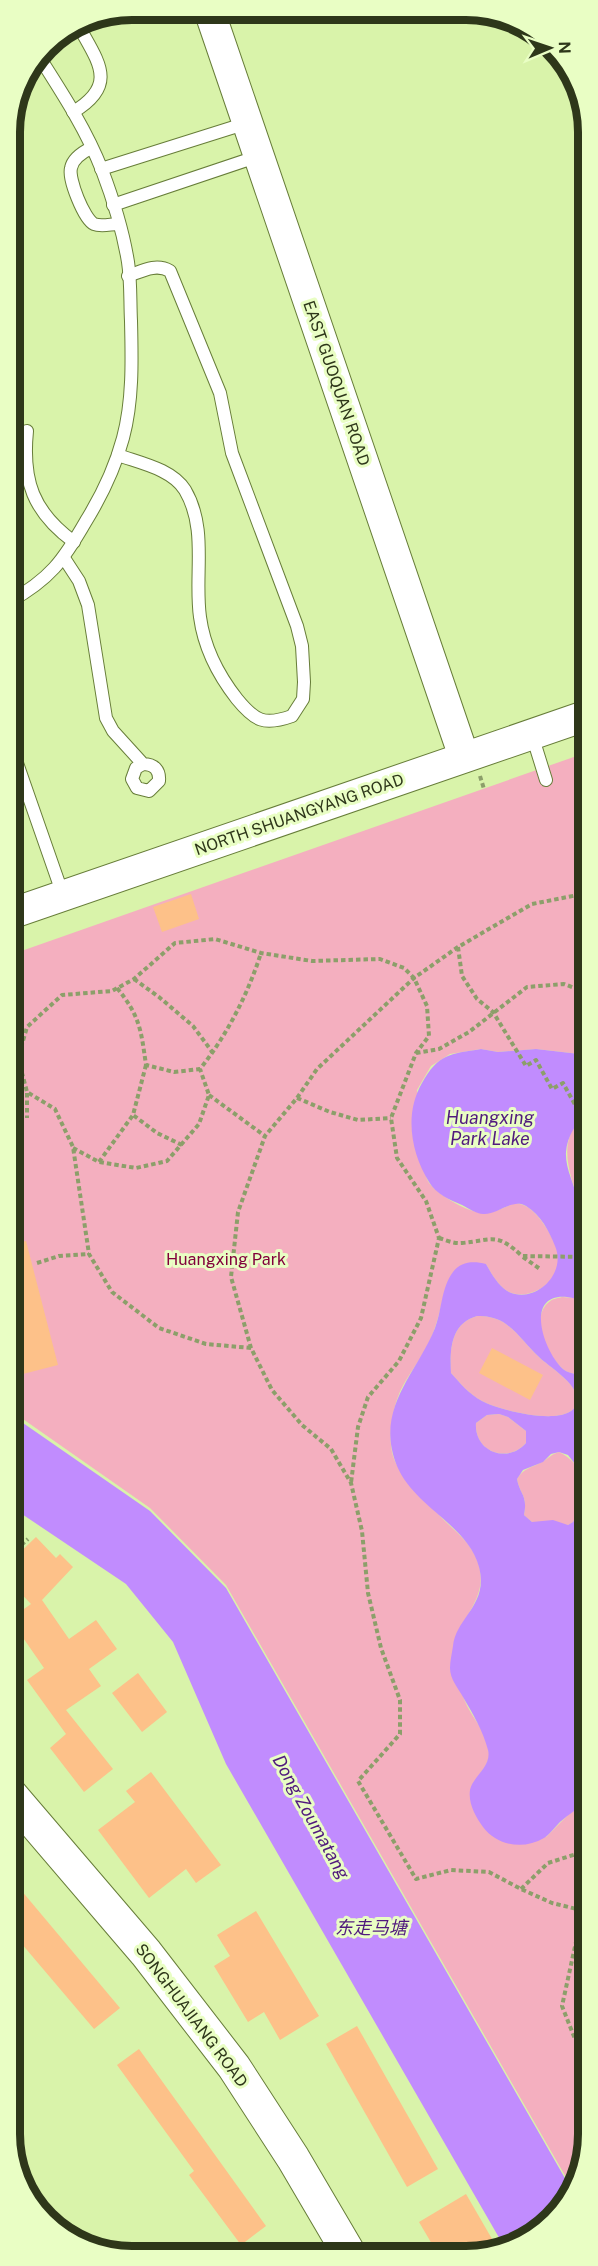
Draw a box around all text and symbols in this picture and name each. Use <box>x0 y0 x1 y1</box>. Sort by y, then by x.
north arrow <box>520 18 580 78</box>
text: N <box>555 41 574 54</box>
street label: EAST GUOQUAN ROAD <box>299 298 374 468</box>
street label: NORTH SHUANGYANG ROAD <box>192 770 406 859</box>
water label: Huangxing Park Lake <box>446 1107 535 1149</box>
park label: Huangxing Park <box>166 1250 286 1269</box>
water label: Dong Zoumatang <box>269 1751 354 1883</box>
water label: 东走马塘 <box>335 1917 410 1938</box>
street label: SONGHUAJIANG ROAD <box>132 1940 252 2091</box>

